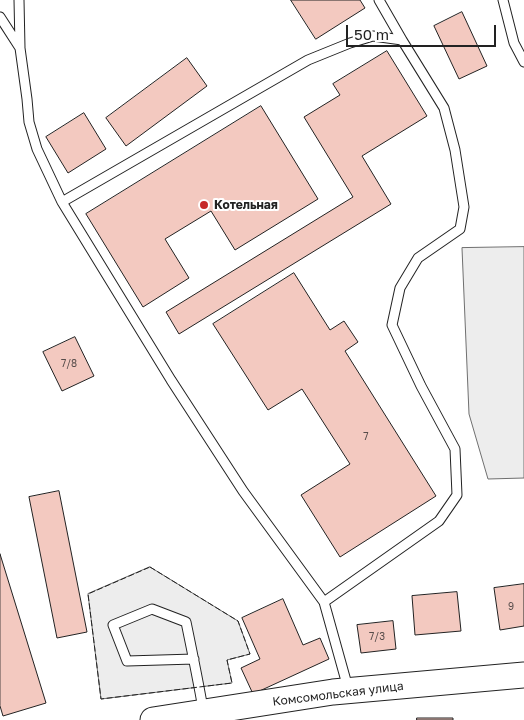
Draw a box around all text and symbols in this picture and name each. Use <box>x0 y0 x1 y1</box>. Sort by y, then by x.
scale bar <box>349 15 499 47</box>
text: 50 m <box>354 25 389 43</box>
place label: Котельная <box>214 198 278 212</box>
marker: Котельная <box>198 199 210 211</box>
house number: 7/8 <box>61 358 77 370</box>
house number: 7 <box>363 431 369 443</box>
house number: 9 <box>508 601 514 613</box>
house number: 7/3 <box>369 631 385 643</box>
street label: Комсомольская улица <box>272 679 404 709</box>

